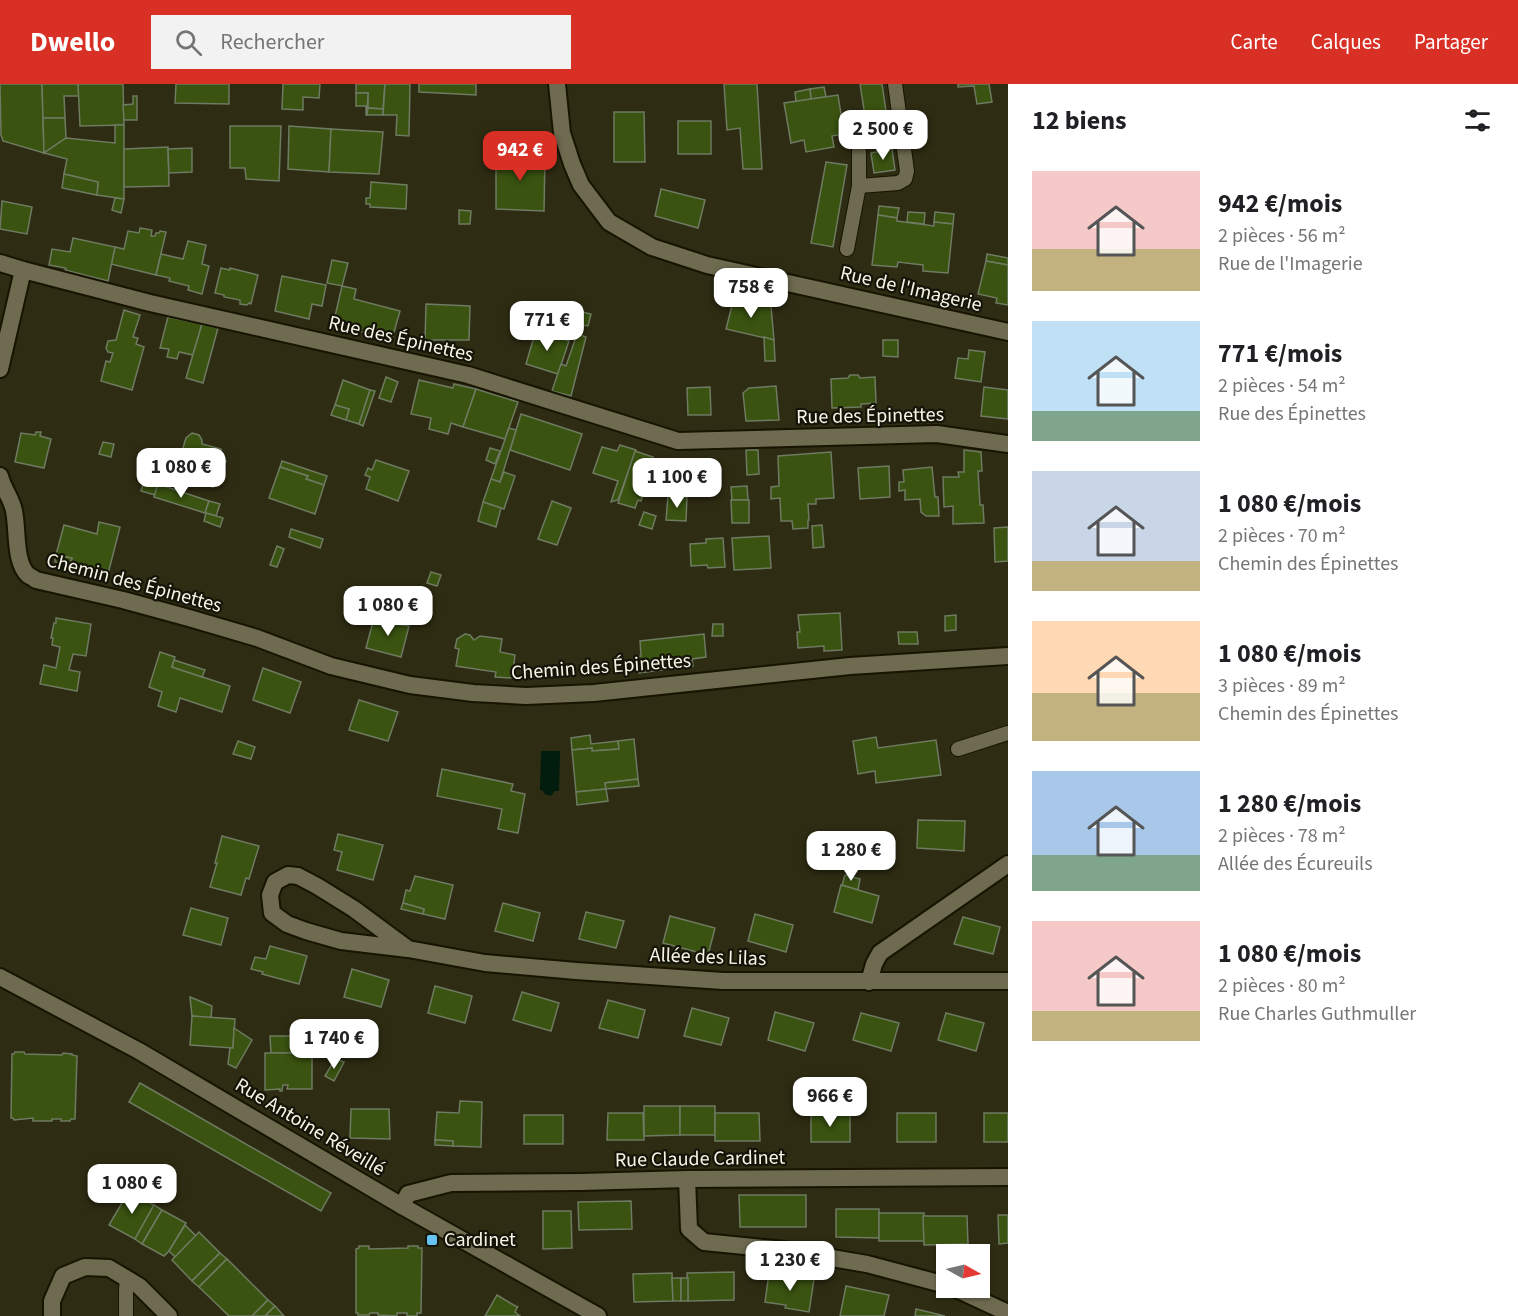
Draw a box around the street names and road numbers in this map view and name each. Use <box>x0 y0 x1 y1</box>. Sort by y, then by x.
street label: Rue de l'Imagerie <box>837 259 985 319</box>
street label: Rue des Épinettes <box>326 309 476 369</box>
street label: Rue des Épinettes <box>796 401 944 431</box>
street label: Chemin des Épinettes <box>43 546 225 620</box>
street label: Chemin des Épinettes <box>510 647 692 687</box>
street label: Allée des Lilas <box>649 941 767 973</box>
street label: Rue Antoine Réveillé <box>230 1071 390 1183</box>
street label: Rue Claude Cardinet <box>615 1144 786 1174</box>

